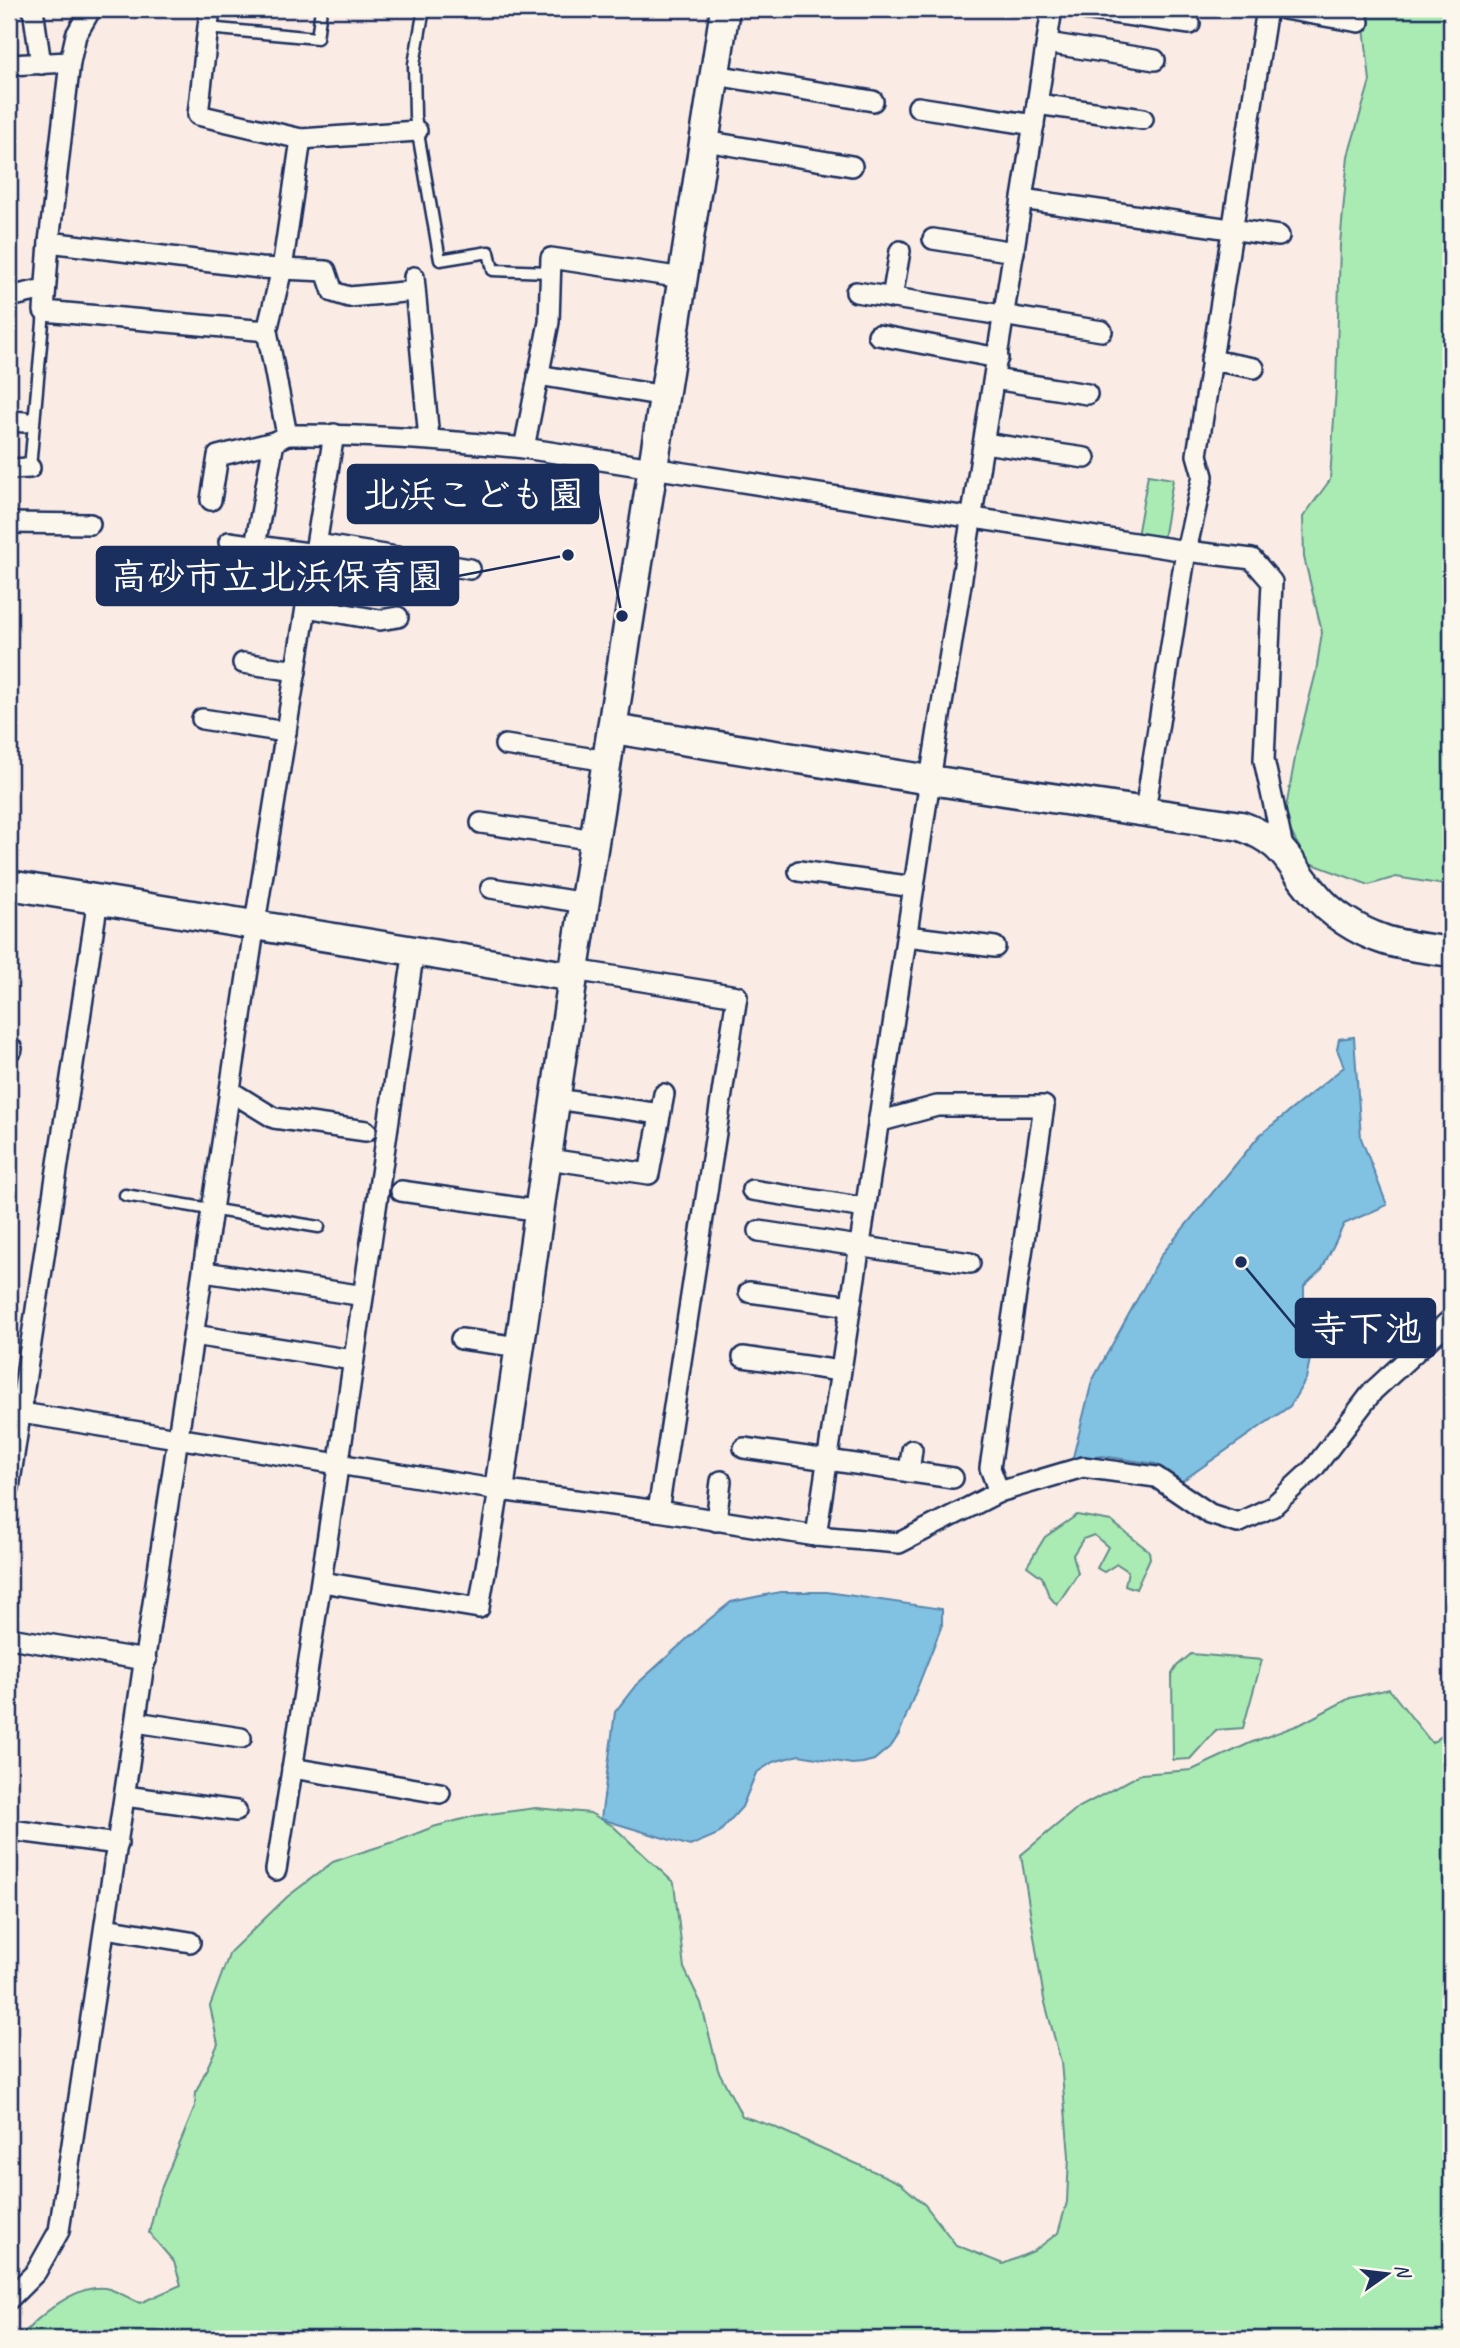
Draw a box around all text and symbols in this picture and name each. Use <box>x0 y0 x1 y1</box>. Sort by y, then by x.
callout: 北浜こども園 <box>348 465 598 523</box>
text: 北浜こども園 <box>362 471 584 518</box>
callout: 高砂市立北浜保育園 <box>97 547 458 605</box>
text: 高砂市立北浜保育園 <box>111 553 444 600</box>
callout: 寺下池 <box>1296 1299 1435 1357</box>
text: 寺下池 <box>1311 1305 1422 1352</box>
north arrow <box>1352 2240 1422 2310</box>
text: N <box>1389 2262 1416 2282</box>

